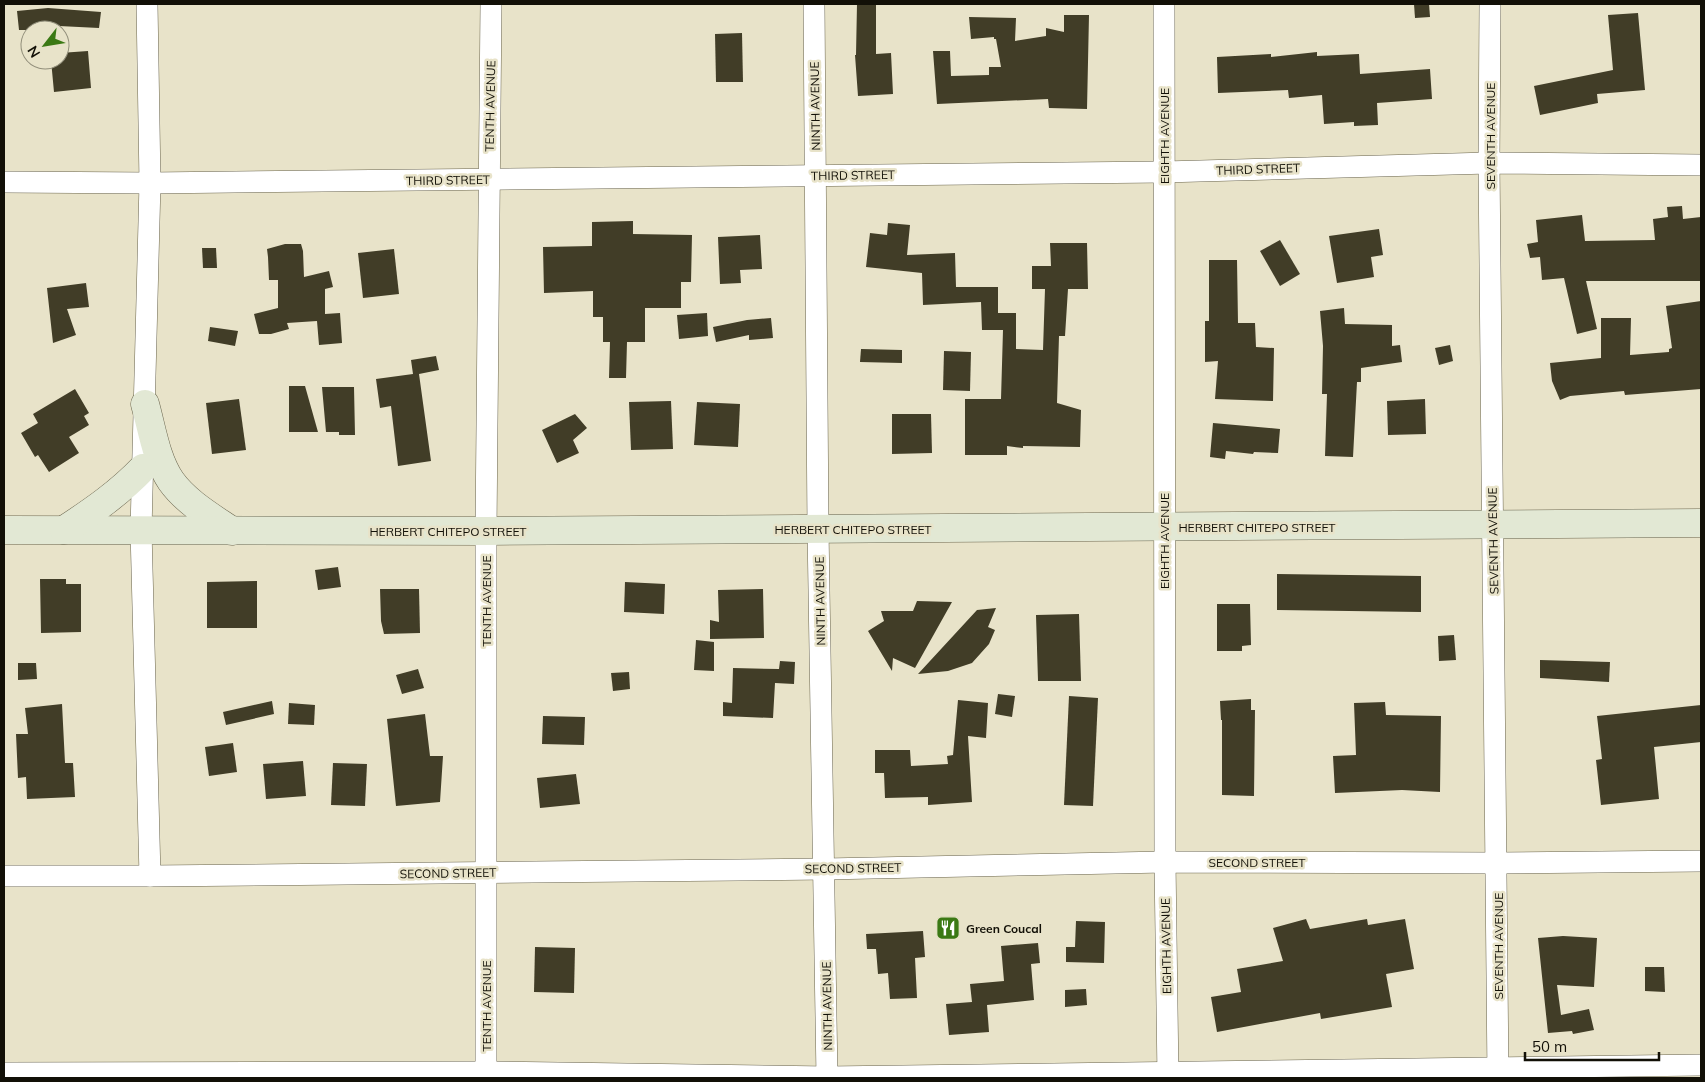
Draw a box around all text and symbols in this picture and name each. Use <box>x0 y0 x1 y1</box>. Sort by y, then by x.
north arrow <box>20 20 70 70</box>
text: N <box>23 43 44 61</box>
street label: TENTH AVENUE <box>482 60 498 152</box>
street label: NINTH AVENUE <box>807 61 823 151</box>
street label: SEVENTH AVENUE <box>1483 83 1498 189</box>
street label: EIGHTH AVENUE <box>1157 88 1172 184</box>
street label: THIRD STREET <box>1216 160 1301 178</box>
street label: THIRD STREET <box>811 167 896 183</box>
street label: THIRD STREET <box>406 172 491 188</box>
street label: SEVENTH AVENUE <box>1485 487 1501 595</box>
street label: EIGHTH AVENUE <box>1157 493 1172 589</box>
street label: HERBERT CHITEPO STREET <box>1178 520 1336 535</box>
street label: HERBERT CHITEPO STREET <box>774 522 932 537</box>
street label: HERBERT CHITEPO STREET <box>369 524 527 539</box>
street label: TENTH AVENUE <box>479 555 494 647</box>
street label: NINTH AVENUE <box>812 556 828 646</box>
street label: SECOND STREET <box>1209 855 1306 870</box>
street label: SECOND STREET <box>804 860 902 876</box>
street label: SECOND STREET <box>399 865 497 881</box>
street label: SEVENTH AVENUE <box>1491 893 1506 999</box>
street label: EIGHTH AVENUE <box>1158 898 1174 994</box>
restaurant icon: Green Coucal <box>935 915 961 941</box>
place label: Green Coucal <box>966 921 1042 936</box>
street label: TENTH AVENUE <box>479 960 494 1052</box>
street label: NINTH AVENUE <box>819 961 835 1051</box>
scale bar <box>1525 1030 1659 1062</box>
text: 50 m <box>1532 1037 1567 1056</box>

